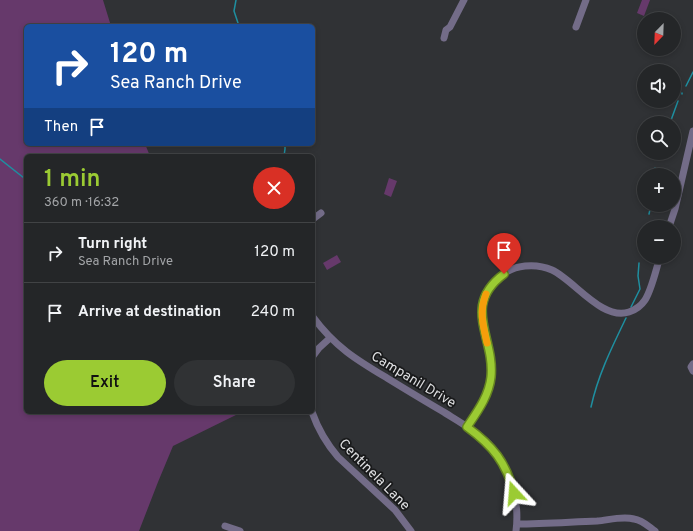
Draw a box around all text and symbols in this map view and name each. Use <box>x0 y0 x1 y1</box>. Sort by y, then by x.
north arrow <box>637 12 681 56</box>
map controls <box>637 12 681 264</box>
text: 120 m <box>110 37 188 73</box>
icon: right <box>44 40 96 92</box>
button: sound <box>637 64 681 108</box>
text: Sea Ranch Drive <box>110 72 242 95</box>
icon: arrive <box>86 116 108 138</box>
button: search <box>637 116 681 160</box>
text: Then <box>44 118 78 137</box>
text: 1 min <box>44 165 101 195</box>
button: close <box>253 167 295 209</box>
button: + <box>637 168 681 212</box>
text: 360 m · 16:32 <box>44 195 119 211</box>
button: − <box>637 220 681 264</box>
pin <box>487 233 521 274</box>
text: Turn right <box>78 235 147 254</box>
icon: arrive <box>493 239 515 261</box>
icon: right <box>44 242 66 264</box>
text: 120 m <box>254 243 295 262</box>
text: Sea Ranch Drive <box>78 254 173 270</box>
icon: arrive <box>44 302 66 324</box>
text: Arrive at destination <box>78 303 221 322</box>
text: 240 m <box>251 303 295 322</box>
street label: Campanil Drive <box>368 348 459 412</box>
button: Exit <box>44 360 166 406</box>
button: Share <box>174 360 295 406</box>
street label: Centinela Lane <box>335 436 413 514</box>
position arrow <box>493 472 535 514</box>

